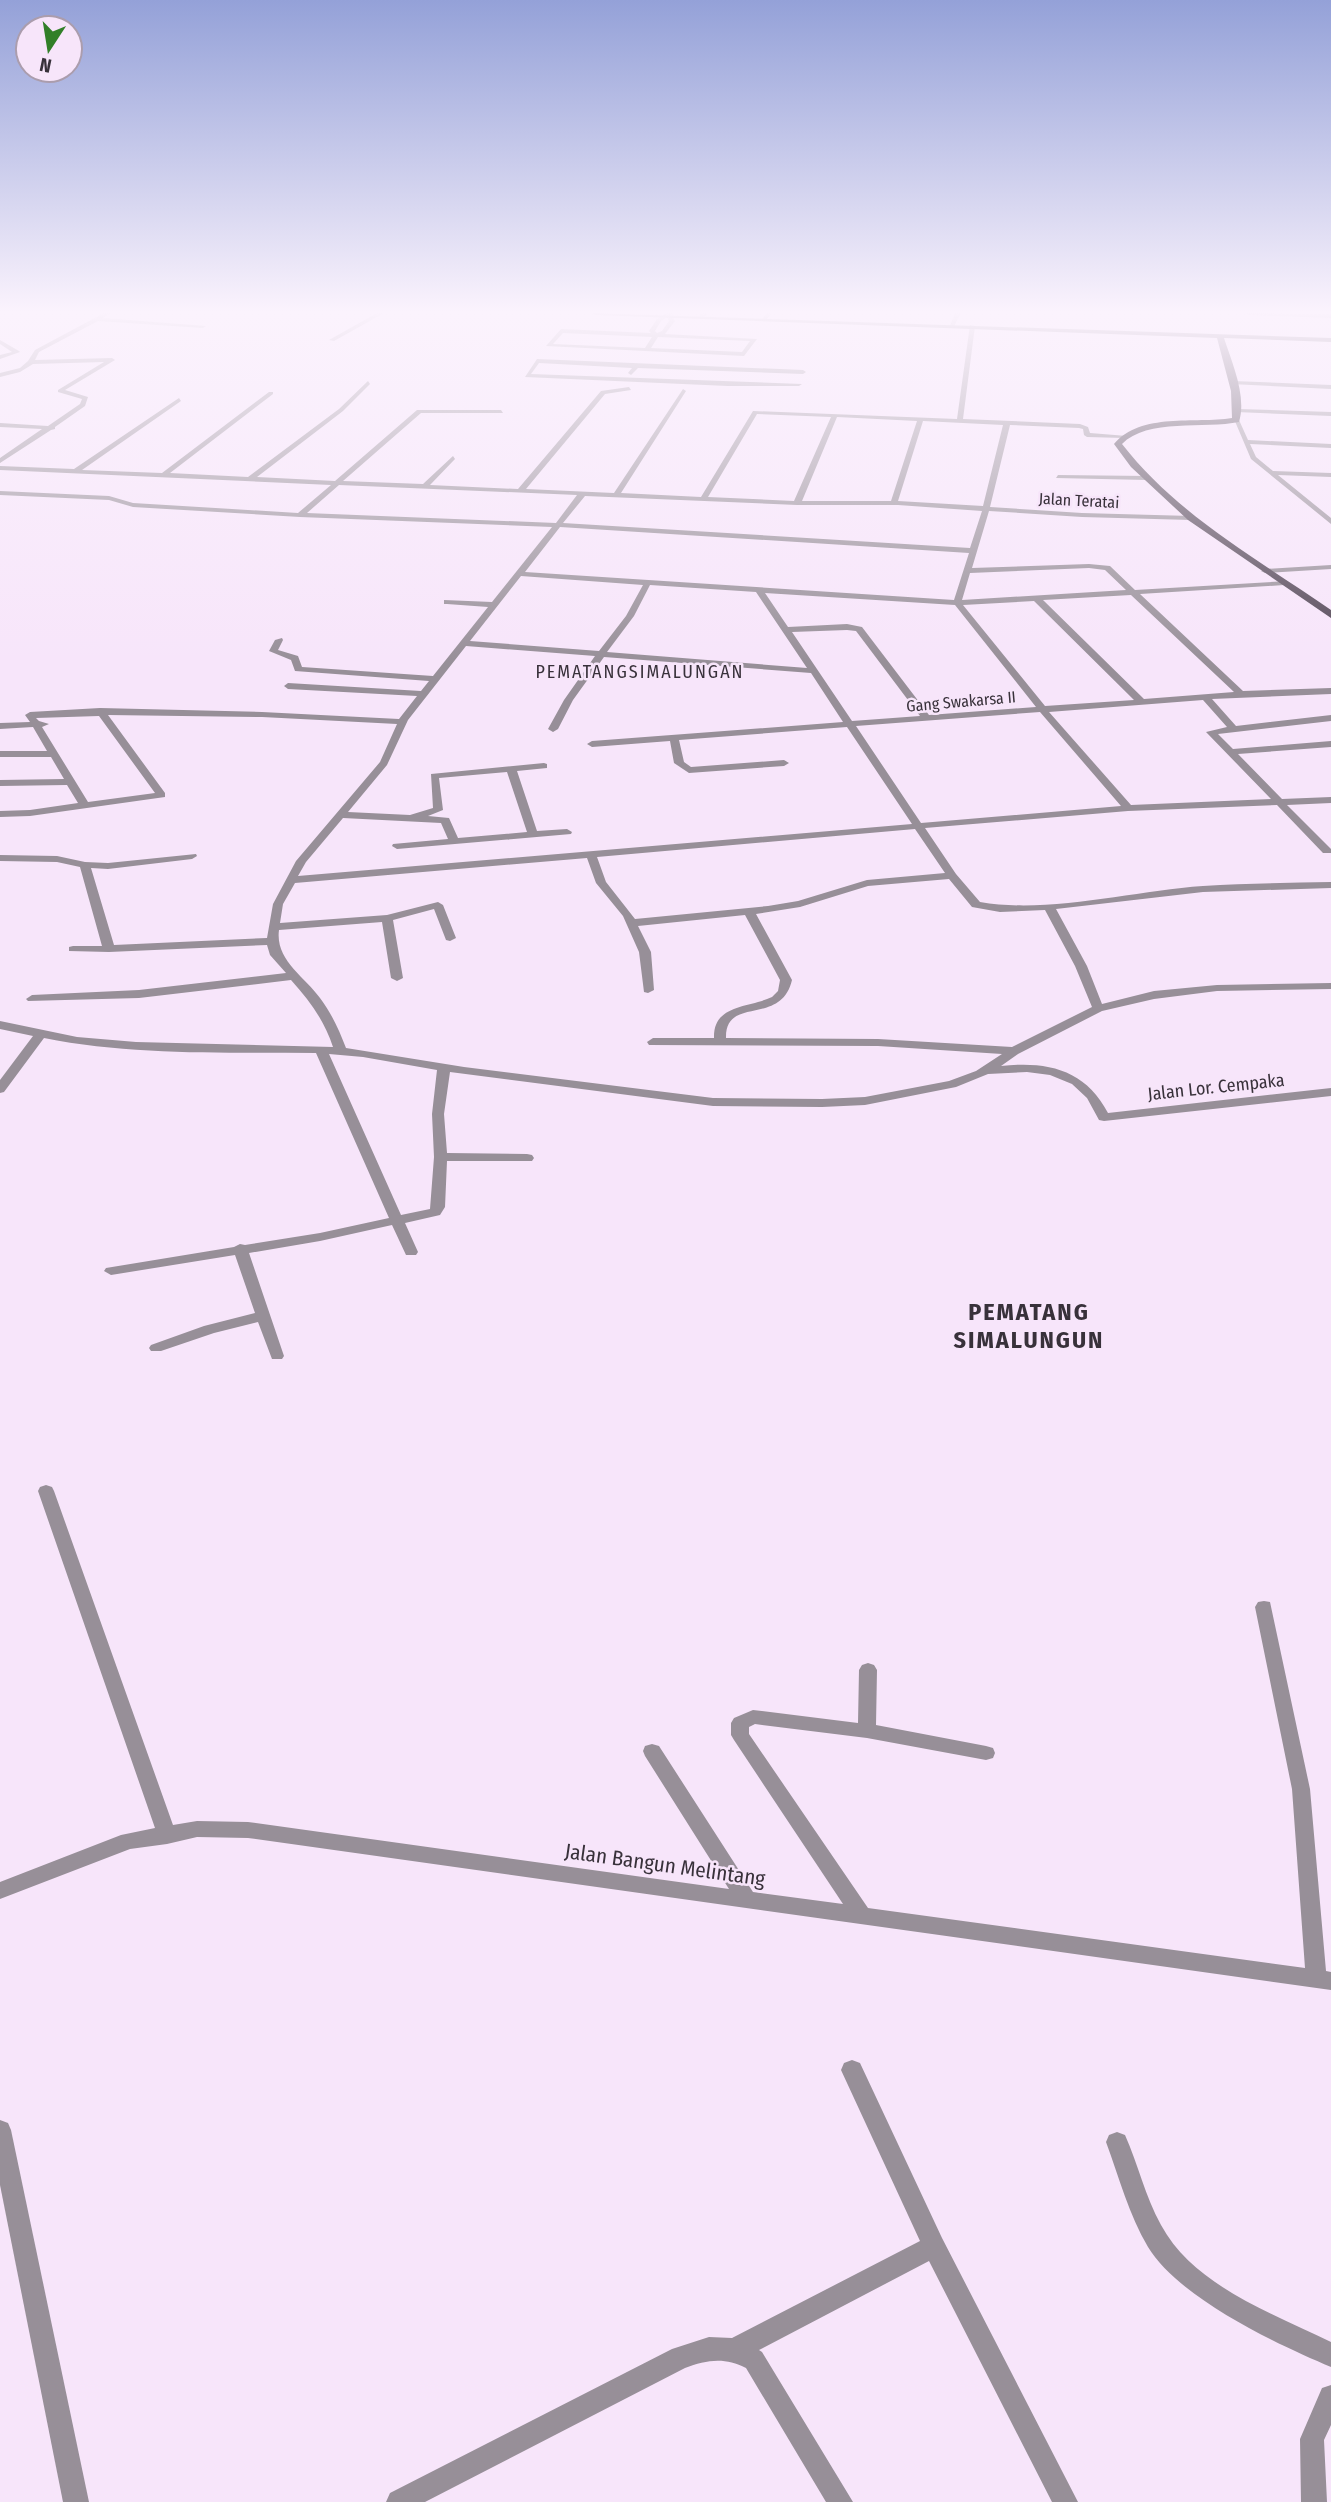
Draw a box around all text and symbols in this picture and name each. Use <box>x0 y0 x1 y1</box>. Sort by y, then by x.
north arrow <box>14 14 84 84</box>
text: N <box>38 53 54 78</box>
street label: Jalan Teratai <box>1038 489 1120 512</box>
district label: PEMATANGSIMALUNGAN <box>535 661 745 683</box>
street label: Gang Swakarsa II <box>905 687 1017 716</box>
street label: Jalan Lor. Cempaka <box>1147 1069 1286 1105</box>
district label: PEMATANG SIMALUNGUN <box>954 1298 1105 1354</box>
street label: Jalan Bangun Melintang <box>563 1838 767 1892</box>

